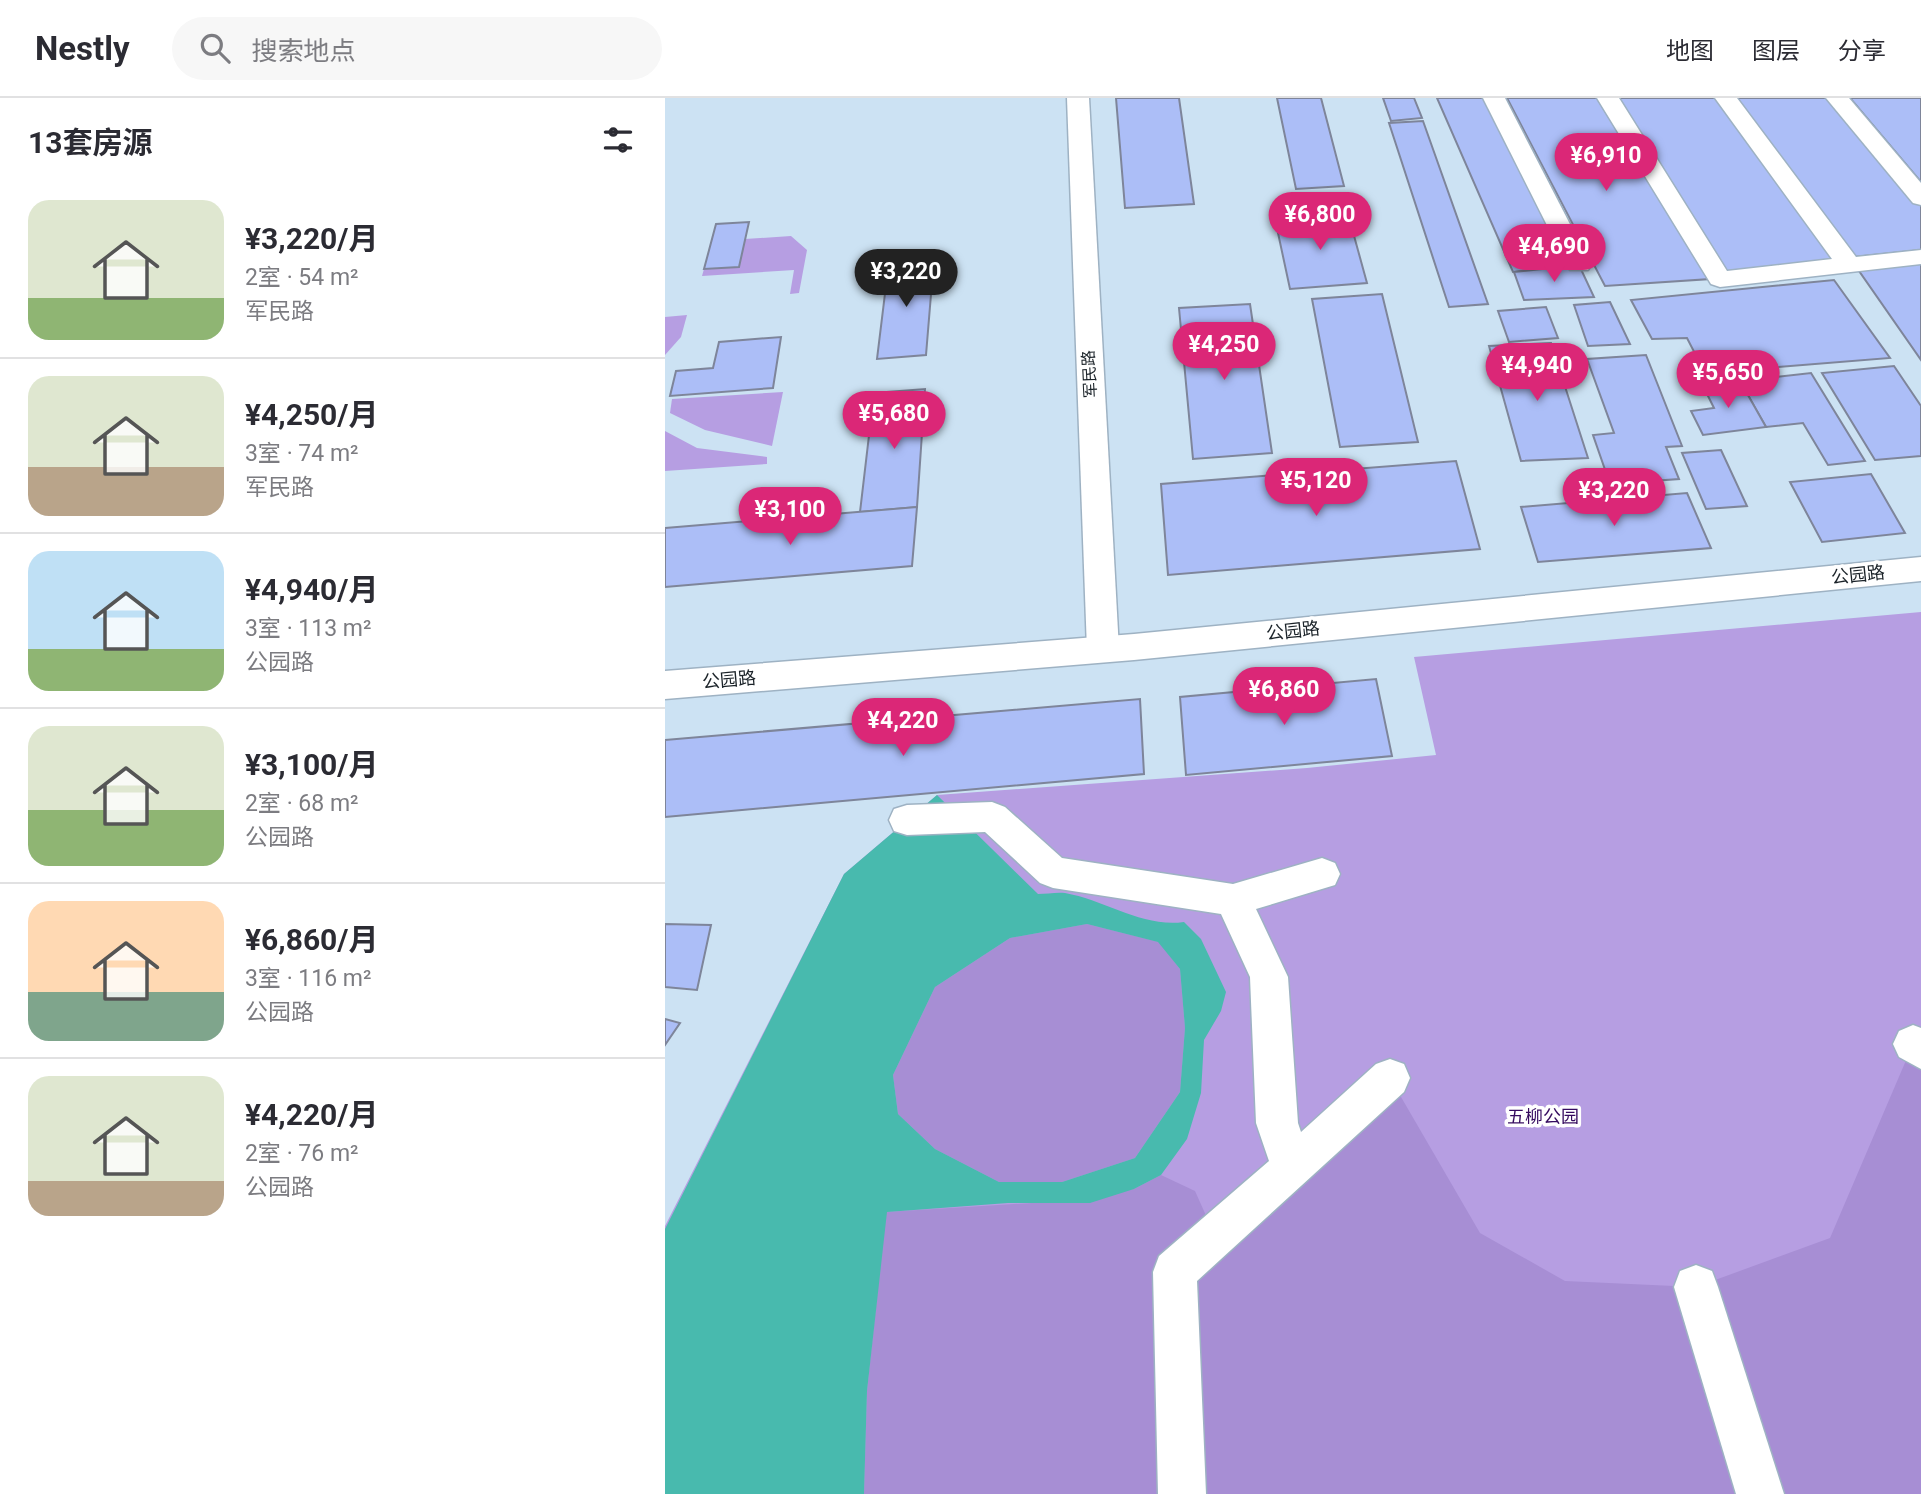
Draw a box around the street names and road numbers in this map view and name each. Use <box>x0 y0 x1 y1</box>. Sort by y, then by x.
street label: 军民路 <box>1079 350 1100 398</box>
street label: 公园路 <box>1830 561 1886 588</box>
street label: 公园路 <box>1265 617 1321 644</box>
street label: 公园路 <box>701 667 757 692</box>

